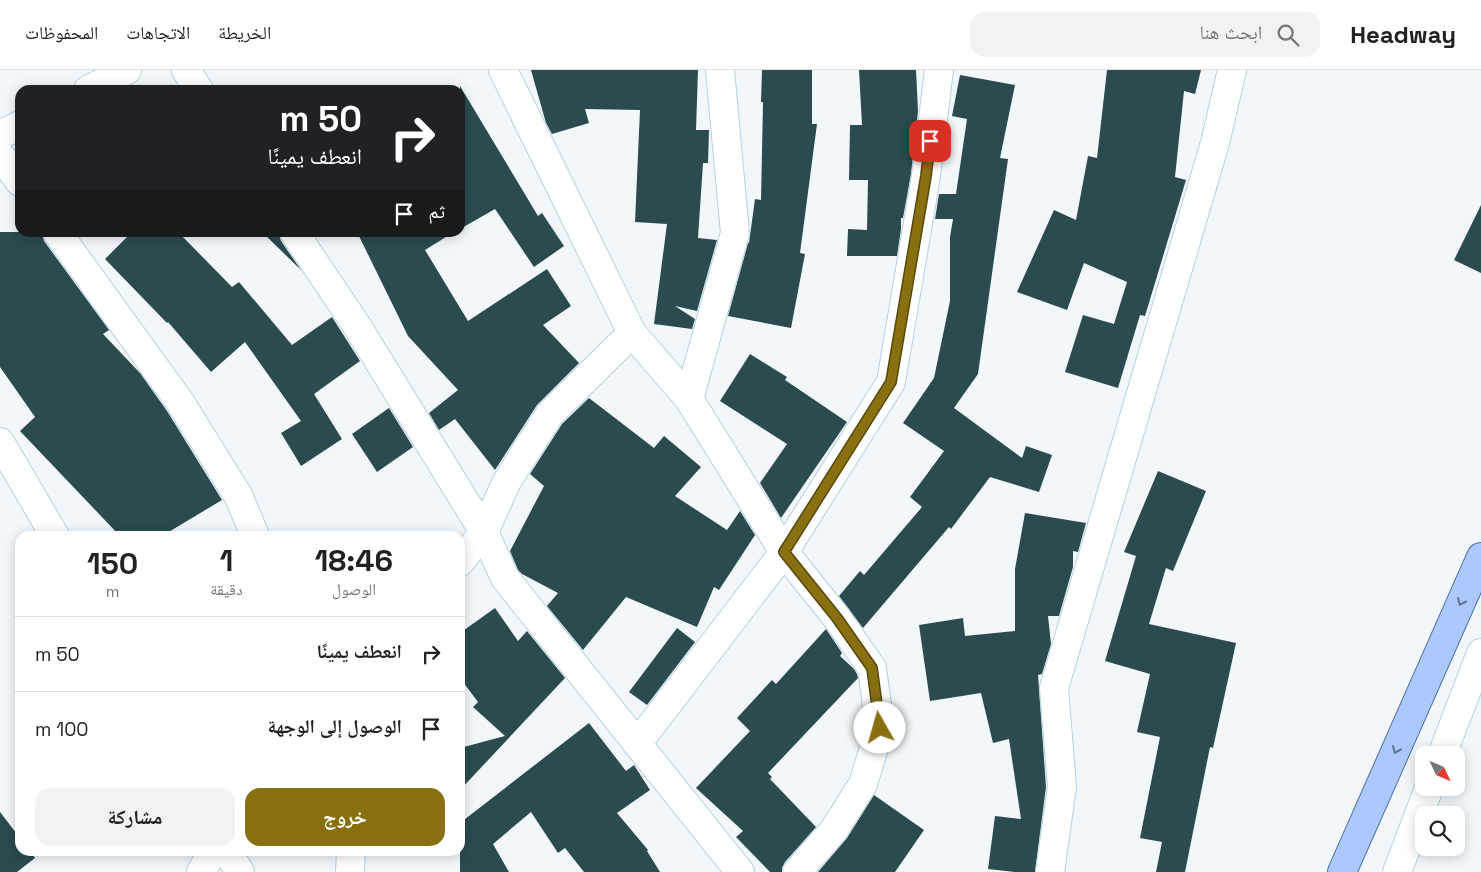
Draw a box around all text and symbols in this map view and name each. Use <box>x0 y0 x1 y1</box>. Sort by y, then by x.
search box <box>970 12 1320 57</box>
text: Headway <box>1350 19 1456 50</box>
text: ابحث هنا <box>1200 20 1262 45</box>
text: المحفوظات <box>25 21 98 44</box>
text: الاتجاهات <box>126 21 190 44</box>
text: الخريطة <box>218 21 271 44</box>
icon: search <box>1274 21 1302 49</box>
text: 50 m <box>280 97 362 141</box>
icon: right <box>380 105 445 170</box>
pin <box>909 120 951 162</box>
icon: arrive <box>916 127 944 155</box>
text: انعطف يمينًا <box>268 142 362 170</box>
text: ثم <box>428 199 445 224</box>
icon: arrive <box>390 200 418 228</box>
text: 1 <box>220 541 233 580</box>
text: 18:46 <box>315 541 393 580</box>
text: 150 <box>87 544 138 583</box>
text: دقيقة <box>210 579 243 600</box>
text: الوصول <box>332 579 376 600</box>
text: m <box>106 581 119 602</box>
one-way arrow <box>1457 597 1468 606</box>
text: انعطف يمينًا <box>317 639 402 664</box>
icon: right <box>417 640 445 668</box>
text: 50 m <box>35 642 80 667</box>
position arrow <box>853 701 905 753</box>
text: الوصول إلى الوجهة <box>267 714 402 739</box>
icon: arrive <box>417 715 445 743</box>
text: 100 m <box>35 717 89 742</box>
one-way arrow <box>1391 745 1402 754</box>
north arrow <box>1415 746 1465 796</box>
map controls <box>1415 746 1465 856</box>
button: مشاركة <box>35 788 235 846</box>
button: خروج <box>245 788 445 846</box>
button: search <box>1415 806 1465 856</box>

